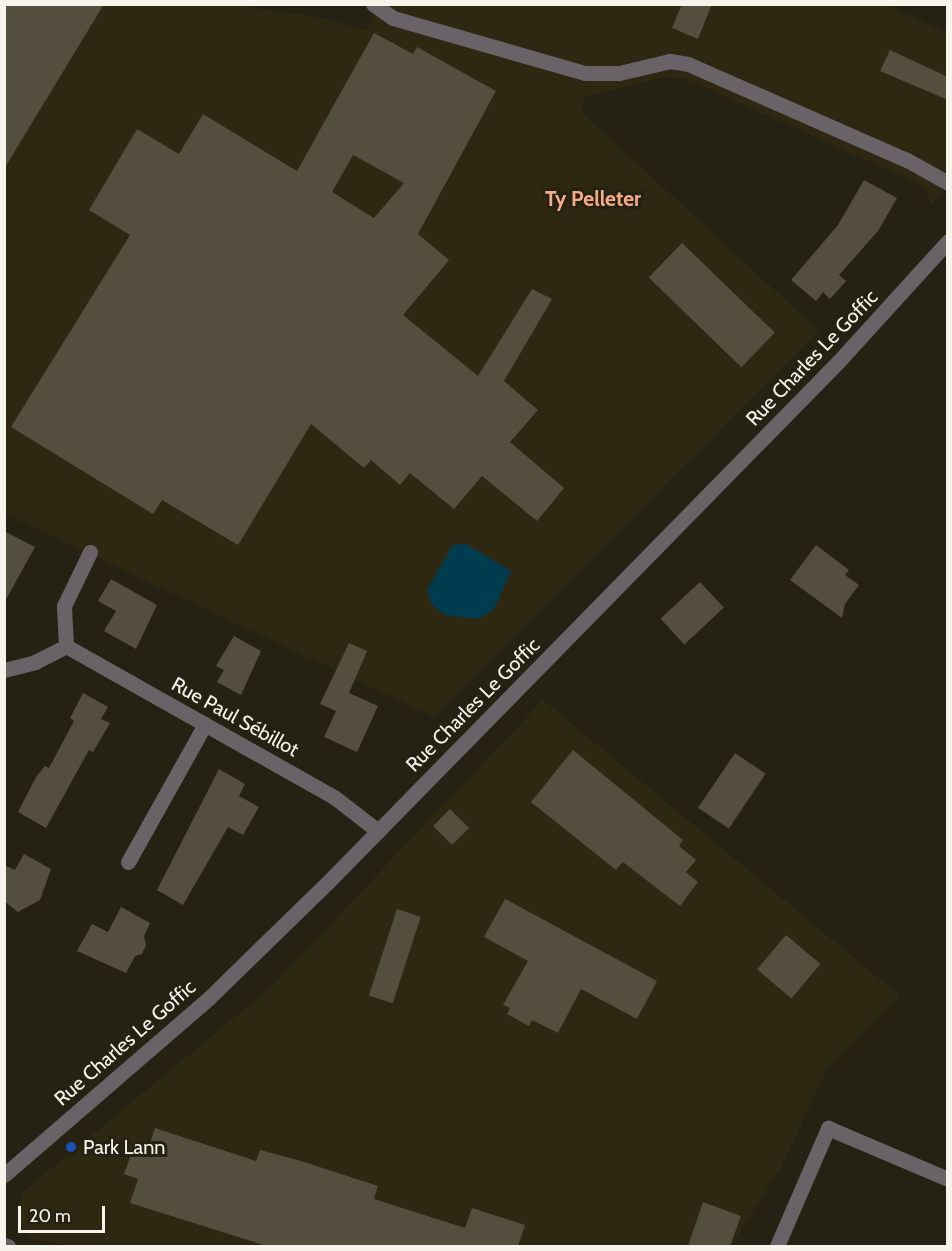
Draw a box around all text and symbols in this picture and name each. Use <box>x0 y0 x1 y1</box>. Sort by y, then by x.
district label: Ty Pelleter <box>545 186 641 212</box>
street label: Rue Charles Le Goffic <box>741 285 883 431</box>
street label: Rue Charles Le Goffic <box>401 633 545 777</box>
street label: Rue Paul Sébillot <box>167 672 303 762</box>
street label: Rue Charles Le Goffic <box>50 975 200 1111</box>
place label: Park Lann <box>83 1135 166 1159</box>
marker: Park Lann <box>64 1140 78 1154</box>
scale bar <box>21 1194 108 1232</box>
text: 20 m <box>29 1205 71 1227</box>

